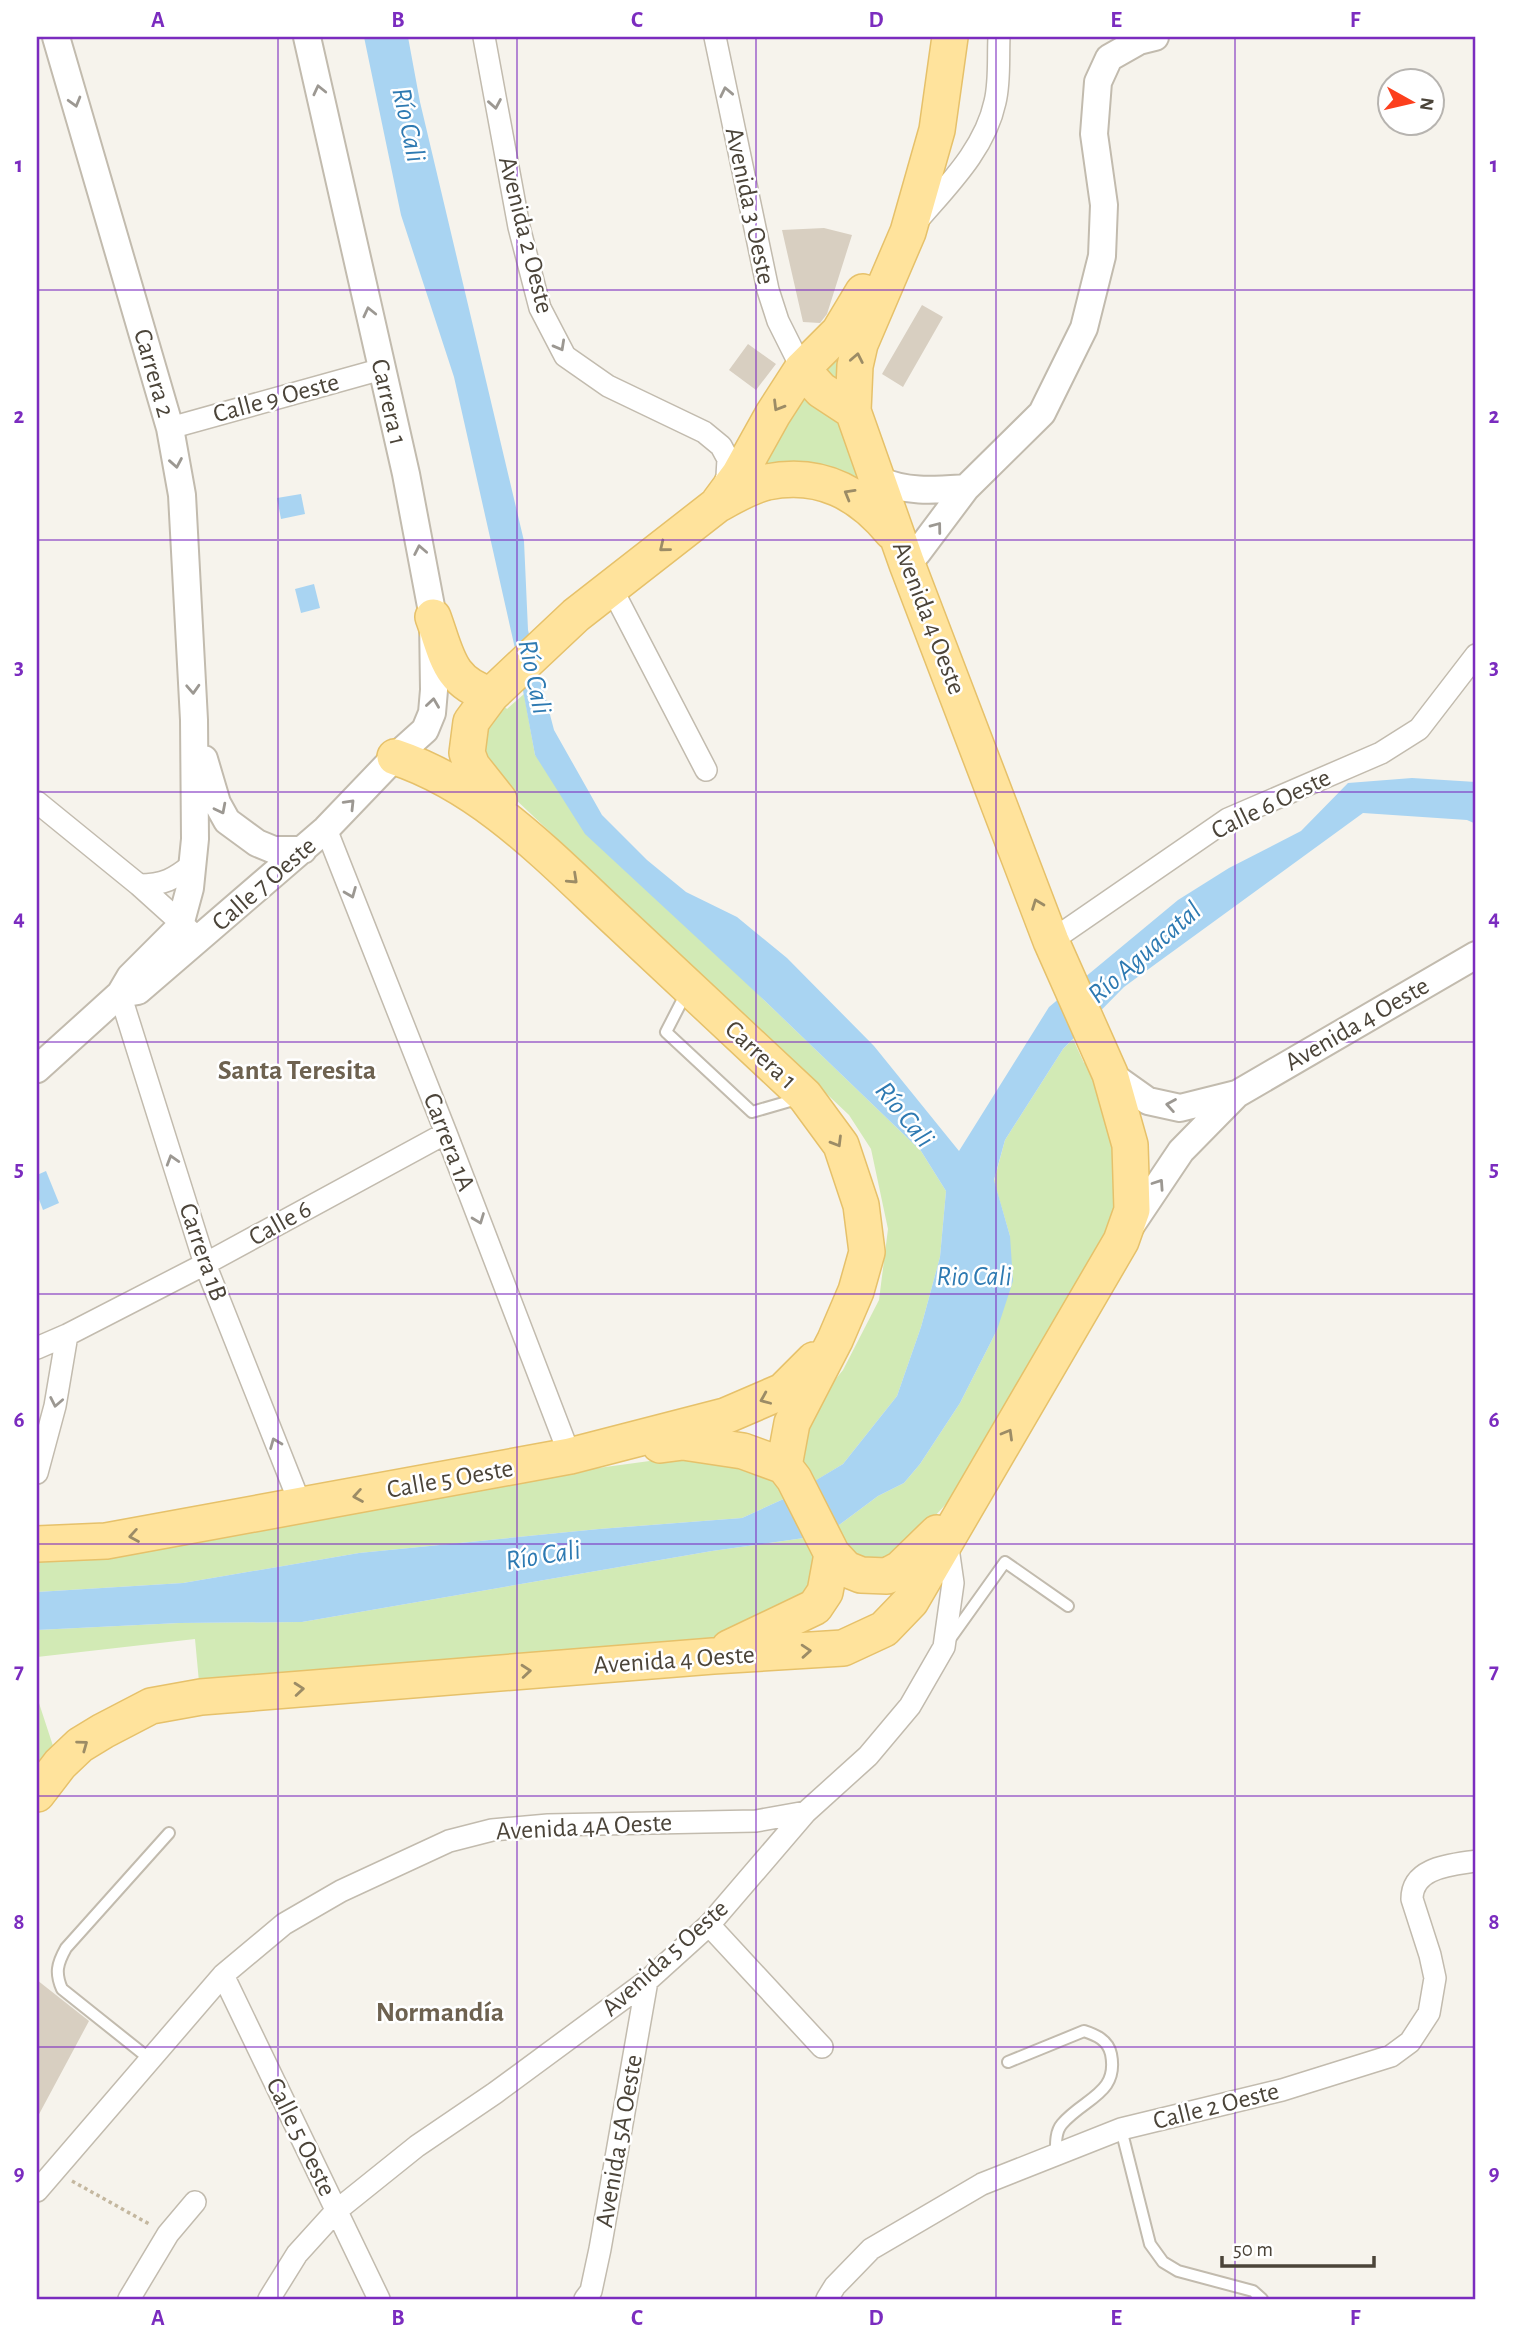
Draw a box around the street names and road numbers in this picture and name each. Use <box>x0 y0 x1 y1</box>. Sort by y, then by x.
street label: Avenida 3 Oeste <box>721 125 779 287</box>
street label: Avenida 2 Oeste <box>494 154 558 316</box>
street label: Carrera 2 <box>129 326 179 420</box>
street label: Carrera 1 <box>367 356 411 448</box>
street label: Calle 9 Oeste <box>210 369 342 427</box>
street label: Avenida 4 Oeste <box>888 538 970 698</box>
street label: Calle 6 Oeste <box>1207 764 1335 844</box>
street label: Calle 7 Oeste <box>207 832 321 936</box>
street label: Avenida 4 Oeste <box>1281 972 1433 1076</box>
street label: Carrera 1 <box>720 1016 802 1094</box>
street label: Carrera 1A <box>419 1090 479 1194</box>
street label: Calle 6 <box>244 1195 316 1251</box>
street label: Carrera 1B <box>174 1200 232 1304</box>
street label: Calle 5 Oeste <box>385 1455 515 1503</box>
street label: Avenida 4 Oeste <box>593 1641 755 1679</box>
street label: Avenida 4A Oeste <box>495 1809 673 1845</box>
street label: Avenida 5 Oeste <box>597 1895 733 2021</box>
street label: Avenida 5A Oeste <box>591 2053 647 2229</box>
street label: Calle 5 Oeste <box>261 2074 341 2200</box>
street label: Calle 2 Oeste <box>1150 2078 1282 2134</box>

